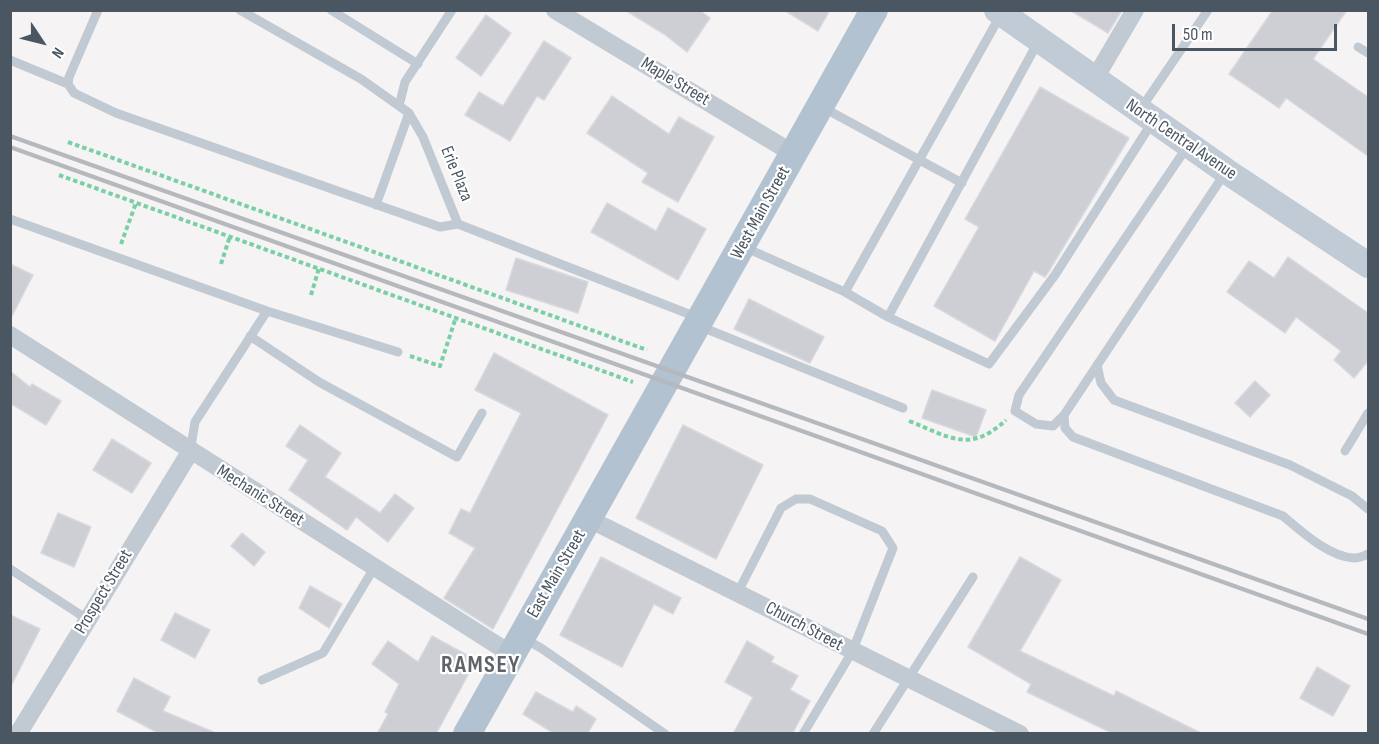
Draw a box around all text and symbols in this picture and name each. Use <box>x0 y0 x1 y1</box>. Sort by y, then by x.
north arrow <box>12 12 72 72</box>
scale bar <box>1175 12 1340 50</box>
text: 50 m <box>1183 24 1213 45</box>
text: N <box>47 44 67 62</box>
street label: Maple Street <box>637 53 713 111</box>
street label: North Central Avenue <box>1121 95 1241 185</box>
street label: Erie Plaza <box>435 143 477 205</box>
street label: West Main Street <box>727 163 795 263</box>
street label: Mechanic Street <box>212 461 308 531</box>
street label: East Main Street <box>523 526 591 622</box>
street label: Prospect Street <box>70 546 138 638</box>
street label: Church Street <box>762 598 846 656</box>
district label: RAMSEY <box>441 652 521 680</box>

